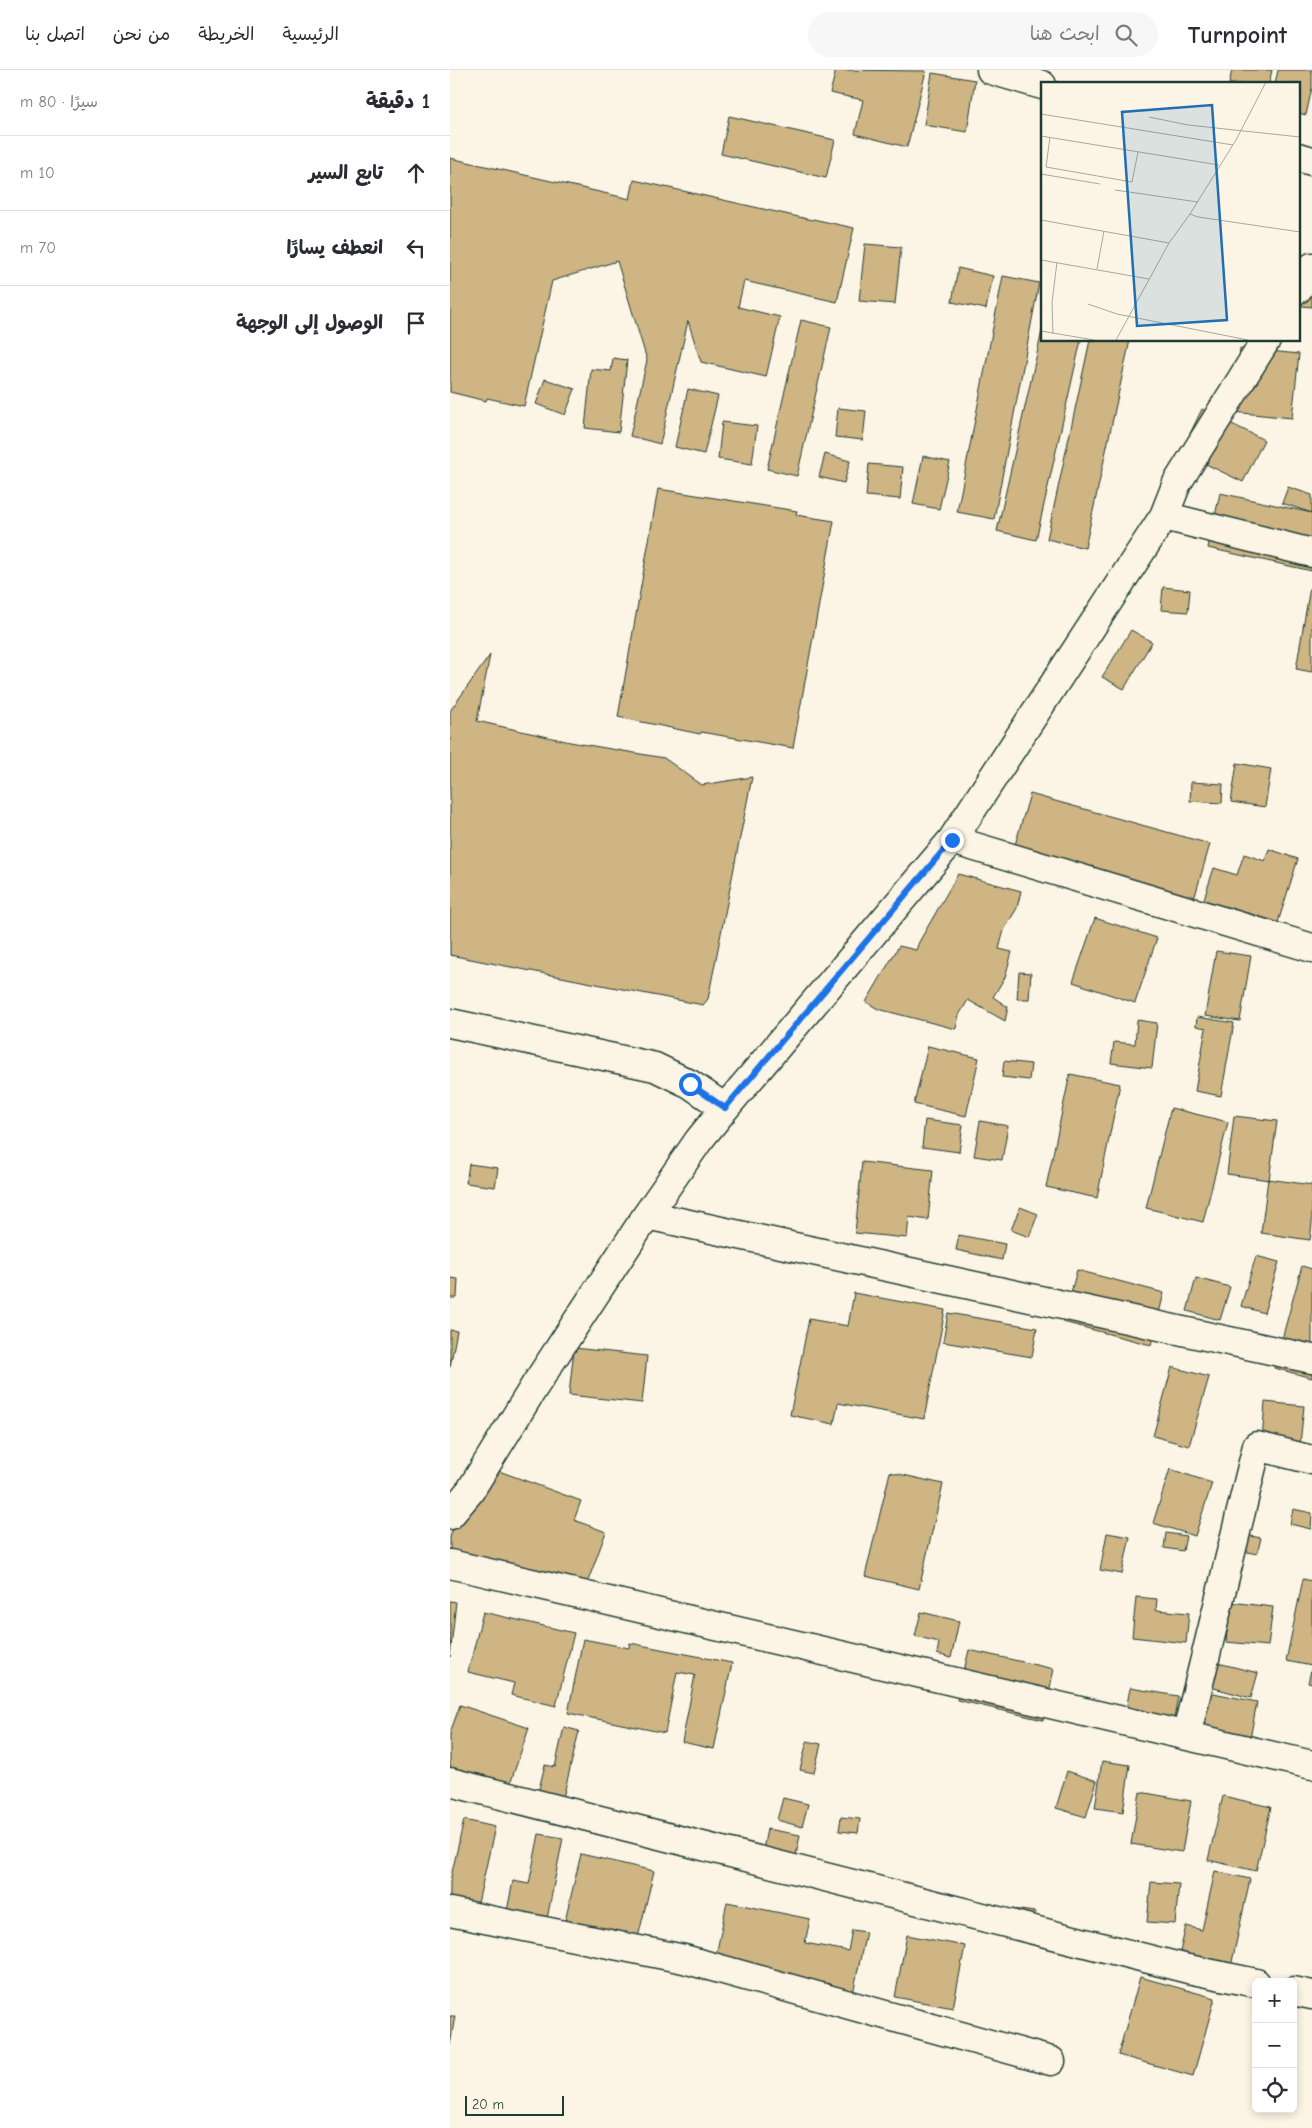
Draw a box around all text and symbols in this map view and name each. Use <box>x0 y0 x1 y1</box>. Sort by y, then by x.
search box <box>808 12 1158 57</box>
icon: search <box>1112 21 1140 49</box>
text: Turnpoint <box>1188 21 1287 49</box>
text: ابحث هنا <box>1030 23 1100 45</box>
text: اتصل بنا <box>25 24 85 45</box>
text: من نحن <box>113 24 170 45</box>
text: الخريطة <box>198 24 254 45</box>
text: الرئيسية <box>282 24 339 45</box>
inset map <box>1041 82 1299 341</box>
text: 1 دقيقة <box>366 89 430 113</box>
text: سيرًا · 80 m <box>20 93 98 111</box>
icon: ahead <box>402 159 430 187</box>
text: تابع السير <box>309 162 383 184</box>
text: 10 m <box>20 164 55 182</box>
icon: left <box>402 234 430 262</box>
text: انعطف يسارًا <box>286 237 383 259</box>
text: 70 m <box>20 239 56 257</box>
icon: arrive <box>402 309 430 337</box>
text: الوصول إلى الوجهة <box>236 312 383 334</box>
route end <box>941 829 964 852</box>
route start <box>679 1073 702 1096</box>
map controls <box>1252 1978 1297 2113</box>
button: + <box>1252 1978 1297 2023</box>
button: − <box>1252 2023 1297 2068</box>
button: locate <box>1252 2068 1297 2113</box>
scale bar <box>465 2093 564 2116</box>
text: 20 m <box>472 2096 504 2113</box>

